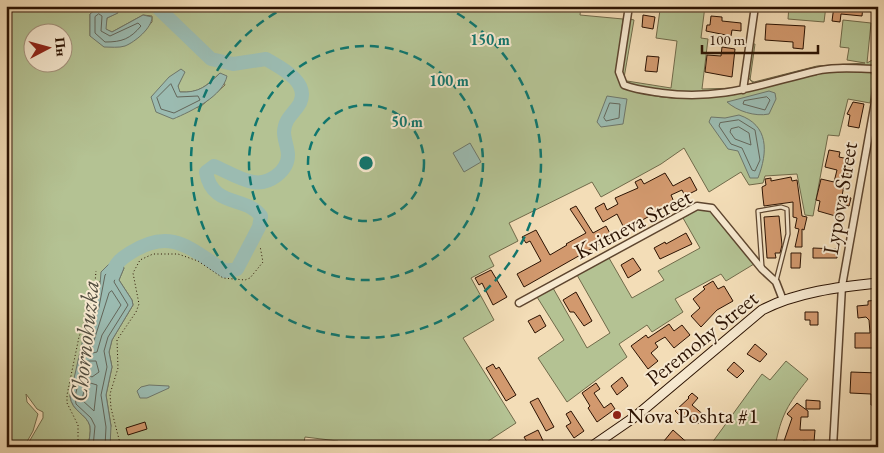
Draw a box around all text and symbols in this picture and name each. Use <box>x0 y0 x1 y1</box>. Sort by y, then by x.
north arrow <box>22 22 72 72</box>
scale bar <box>702 22 818 54</box>
text: 150 m <box>470 30 510 49</box>
text: 100 m <box>709 30 746 49</box>
text: Пн <box>51 36 71 57</box>
text: 100 m <box>429 71 469 90</box>
text: 50 m <box>391 112 423 131</box>
street label: Lypova Street <box>816 139 864 257</box>
centre of rings <box>357 154 375 172</box>
street label: Kvitneva Street <box>569 182 697 266</box>
water label: Chornohuzka <box>62 279 106 403</box>
street label: Peremohy Street <box>640 284 764 392</box>
place label: Nova Poshta #1 <box>627 401 759 430</box>
marker: Nova Poshta #1 <box>611 409 623 421</box>

